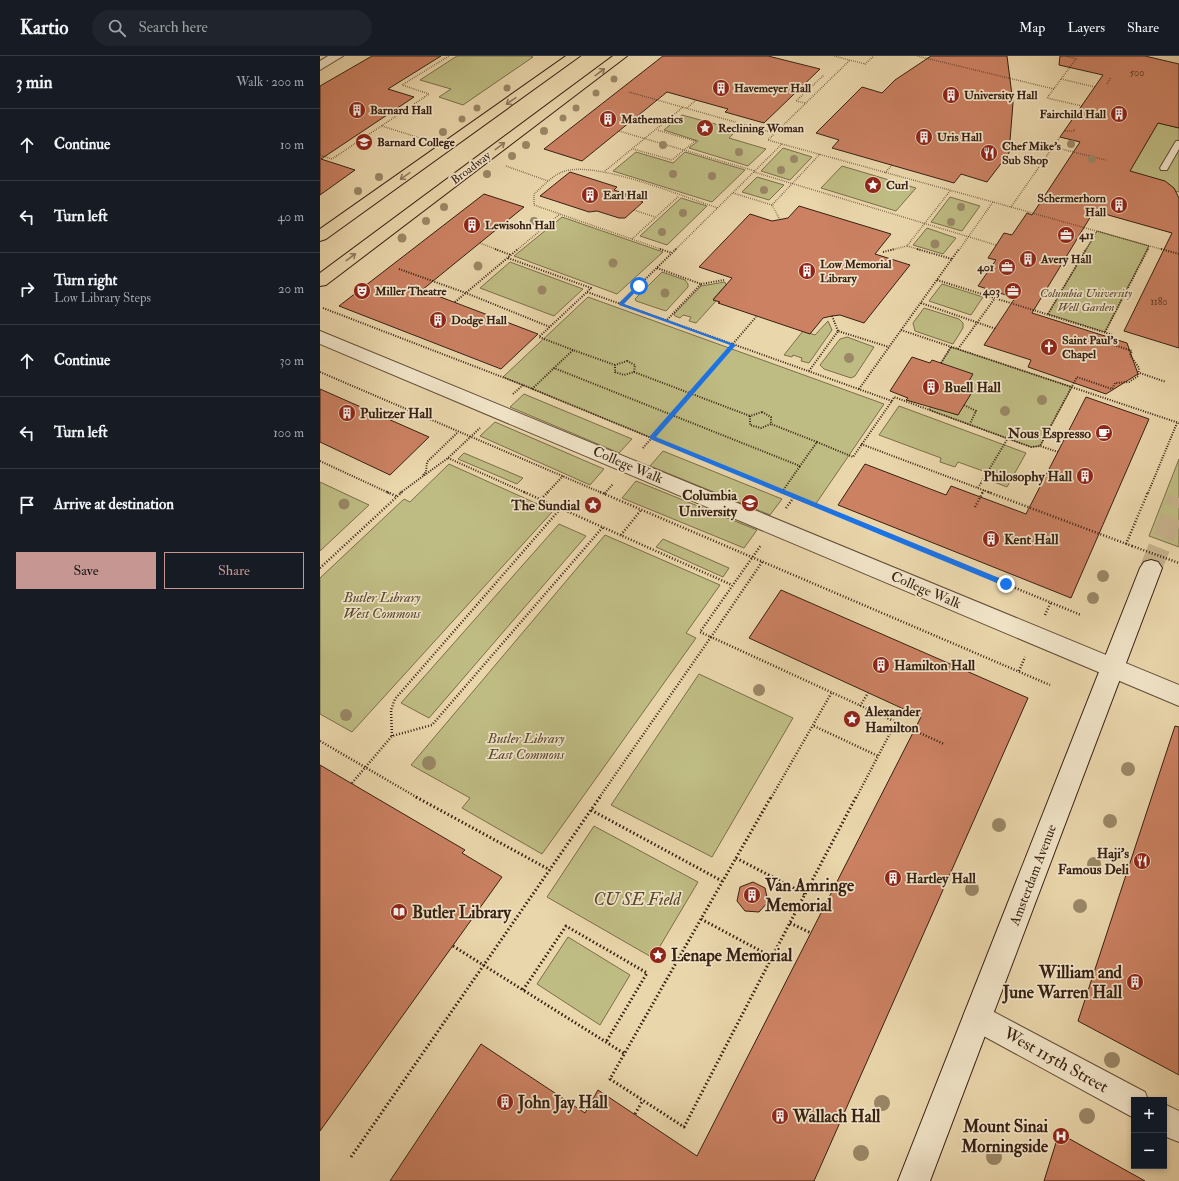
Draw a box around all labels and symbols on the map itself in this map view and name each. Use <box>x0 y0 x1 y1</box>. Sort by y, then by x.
house number: 500 <box>1130 67 1144 79</box>
one-way arrow <box>594 68 605 76</box>
building icon: Havemeyer Hall <box>711 78 731 98</box>
place label: Havemeyer Hall <box>734 81 812 96</box>
building icon: University Hall <box>941 85 961 105</box>
place label: University Hall <box>964 88 1038 103</box>
one-way arrow <box>506 97 517 105</box>
building icon: Barnard Hall <box>347 100 367 120</box>
place label: Barnard Hall <box>370 103 433 118</box>
building icon: Fairchild Hall <box>1109 104 1129 124</box>
place label: Fairchild Hall <box>1040 107 1107 122</box>
building icon: Mathematics <box>598 109 618 129</box>
place label: Mathematics <box>620 112 683 127</box>
place icon: Reclining Woman <box>695 118 715 138</box>
place label: Reclining Woman <box>718 121 805 136</box>
building icon: Uris Hall <box>914 127 934 147</box>
place label: Uris Hall <box>937 130 983 145</box>
school or university icon: Barnard College <box>354 132 374 152</box>
place label: Barnard College <box>377 135 456 150</box>
place label: Chef Mike's Sub Shop <box>1002 139 1061 168</box>
one-way arrow <box>495 142 506 150</box>
restaurant icon: Chef Mike's Sub Shop <box>979 143 999 163</box>
street label: Broadway <box>448 148 495 188</box>
one-way arrow <box>400 172 411 180</box>
place icon: Curl <box>863 175 883 195</box>
place label: Curl <box>886 178 909 193</box>
building icon: Earl Hall <box>580 185 600 205</box>
place label: Earl Hall <box>603 188 648 203</box>
place label: Schermerhorn Hall <box>1037 191 1107 220</box>
building icon: Schermerhorn Hall <box>1109 195 1129 215</box>
building icon: Lewisohn Hall <box>462 215 482 235</box>
place label: Lewisohn Hall <box>485 218 556 233</box>
office icon: 411 <box>1056 225 1076 245</box>
place label: 411 <box>1078 228 1094 243</box>
building icon: Avery Hall <box>1018 249 1038 269</box>
place label: Avery Hall <box>1040 252 1093 267</box>
one-way arrow <box>346 253 357 262</box>
place label: Low Memorial Library <box>820 257 892 286</box>
office icon: 401 <box>997 257 1017 277</box>
place label: 401 <box>976 260 994 275</box>
building icon: Low Memorial Library <box>797 261 817 281</box>
route start <box>630 277 648 295</box>
theatre icon: Miller Theatre <box>352 281 372 301</box>
office icon: 403 <box>1003 281 1023 301</box>
place label: Miller Theatre <box>374 284 447 299</box>
place label: 403 <box>982 284 1000 299</box>
park label: Columbia University Well Garden <box>1040 286 1133 315</box>
house number: 1180 <box>1151 296 1167 308</box>
building icon: Dodge Hall <box>428 310 448 330</box>
place label: Dodge Hall <box>451 313 508 328</box>
place label: Saint Paul's Chapel <box>1062 333 1117 362</box>
church icon: Saint Paul's Chapel <box>1039 337 1059 357</box>
building icon: Buell Hall <box>921 377 941 397</box>
place label: Buell Hall <box>944 379 1001 396</box>
building icon: Pulitzer Hall <box>337 403 357 423</box>
place label: Pulitzer Hall <box>360 405 433 422</box>
cafe icon: Nous Espresso <box>1094 423 1114 443</box>
place label: Nous Espresso <box>1007 425 1091 443</box>
street label: College Walk <box>590 443 666 488</box>
building icon: Philosophy Hall <box>1075 466 1095 486</box>
place label: Philosophy Hall <box>983 468 1072 486</box>
place label: Columbia University <box>679 487 738 521</box>
school or university icon: Columbia University <box>740 493 760 513</box>
place icon: The Sundial <box>583 495 603 515</box>
place label: The Sundial <box>510 497 580 514</box>
building icon: Kent Hall <box>981 529 1001 549</box>
place label: Kent Hall <box>1004 531 1059 548</box>
street label: College Walk <box>888 568 964 613</box>
route end <box>997 575 1015 593</box>
park label: Butler Library West Commons <box>342 589 422 622</box>
building icon: Hamilton Hall <box>871 655 891 675</box>
place label: Hamilton Hall <box>894 657 976 674</box>
place label: Alexander Hamilton <box>864 703 921 736</box>
place icon: Alexander Hamilton <box>842 709 862 729</box>
park label: Butler Library East Commons <box>486 730 565 763</box>
street label: Amsterdam Avenue <box>1006 822 1060 929</box>
place label: Haji's Famous Deli <box>1058 845 1129 878</box>
restaurant icon: Haji's Famous Deli <box>1132 851 1152 871</box>
building icon: Hartley Hall <box>883 868 903 888</box>
place label: Hartley Hall <box>906 870 976 888</box>
place label: Van Amringe Memorial <box>764 875 855 916</box>
building icon: Van Amringe Memorial <box>742 885 762 905</box>
park label: CU SE Field <box>593 889 681 910</box>
library icon: Butler Library <box>389 902 409 922</box>
place label: Butler Library <box>412 902 511 924</box>
place icon: Lenape Memorial <box>648 945 668 965</box>
place label: Lenape Memorial <box>671 945 793 967</box>
place label: William and June Warren Hall <box>1002 962 1123 1004</box>
building icon: William and June Warren Hall <box>1125 972 1145 992</box>
street label: West 115th Street <box>999 1022 1112 1098</box>
building icon: John Jay Hall <box>495 1092 515 1112</box>
place label: John Jay Hall <box>517 1092 609 1114</box>
building icon: Wallach Hall <box>770 1106 790 1126</box>
place label: Wallach Hall <box>792 1106 881 1127</box>
place label: Mount Sinai Morningside <box>960 1116 1049 1158</box>
hospital icon: Mount Sinai Morningside <box>1051 1126 1071 1146</box>

